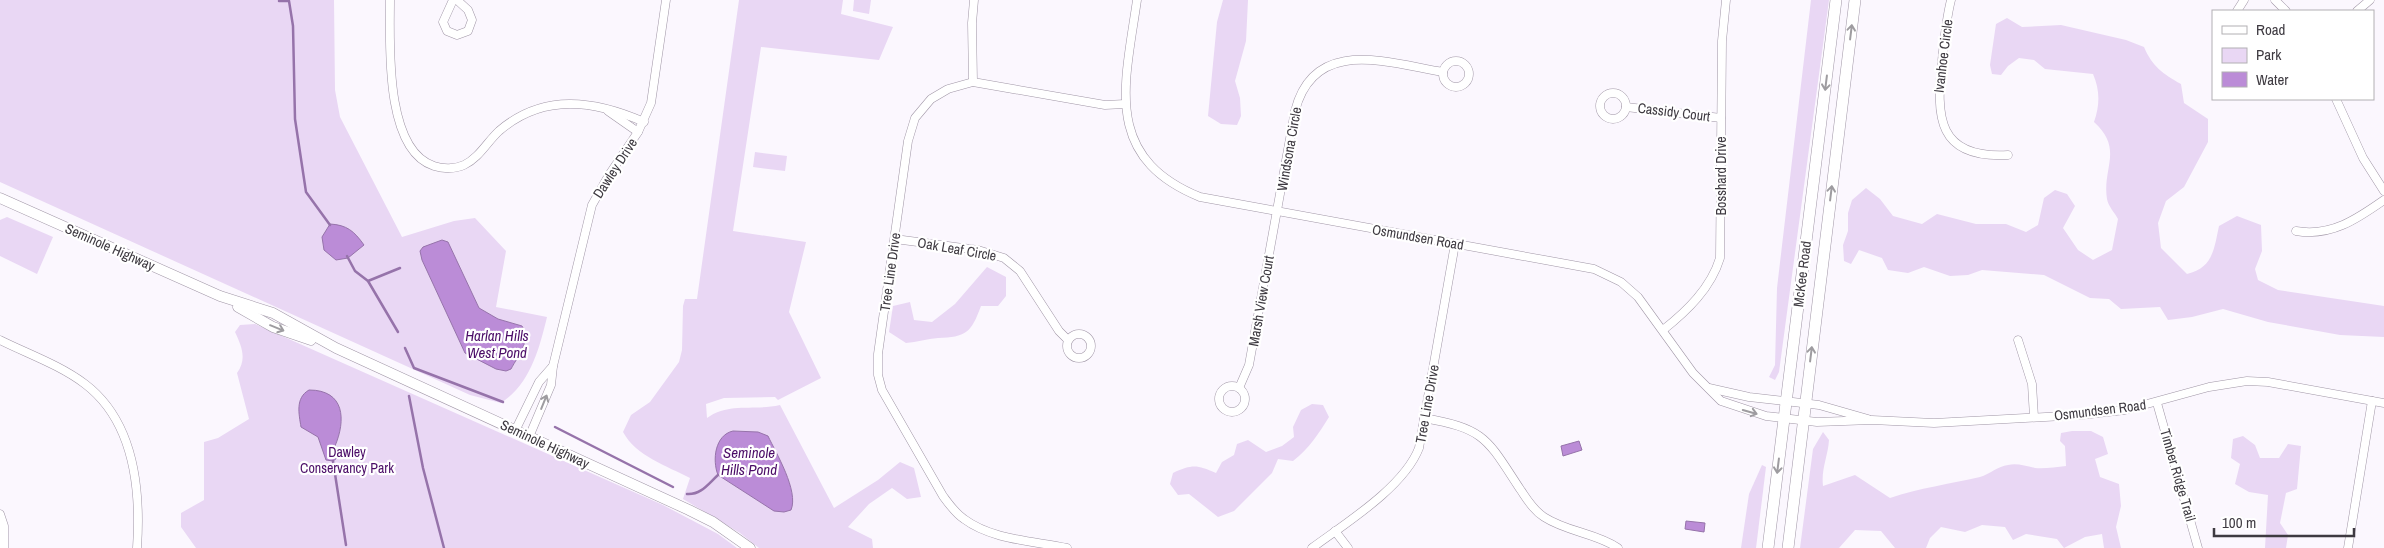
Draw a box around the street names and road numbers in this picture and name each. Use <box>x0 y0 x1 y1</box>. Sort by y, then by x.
street label: Ivanhoe Circle <box>1930 18 1956 94</box>
street label: Cassidy Court <box>1637 99 1711 125</box>
street label: Windsona Circle <box>1273 106 1305 192</box>
street label: Dawley Drive <box>589 134 641 202</box>
street label: Bosshard Drive <box>1712 136 1730 216</box>
street label: Seminole Highway <box>62 219 158 275</box>
street label: Osmundsen Road <box>1371 220 1465 254</box>
street label: Tree Line Drive <box>876 231 904 313</box>
street label: Oak Leaf Circle <box>916 233 998 265</box>
street label: McKee Road <box>1789 240 1815 308</box>
street label: Marsh View Court <box>1244 254 1278 348</box>
street label: Tree Line Drive <box>1411 363 1443 445</box>
street label: Osmundsen Road <box>2053 395 2147 425</box>
street label: Seminole Highway <box>498 415 593 473</box>
street label: Timber Ridge Trail <box>2156 427 2200 523</box>

